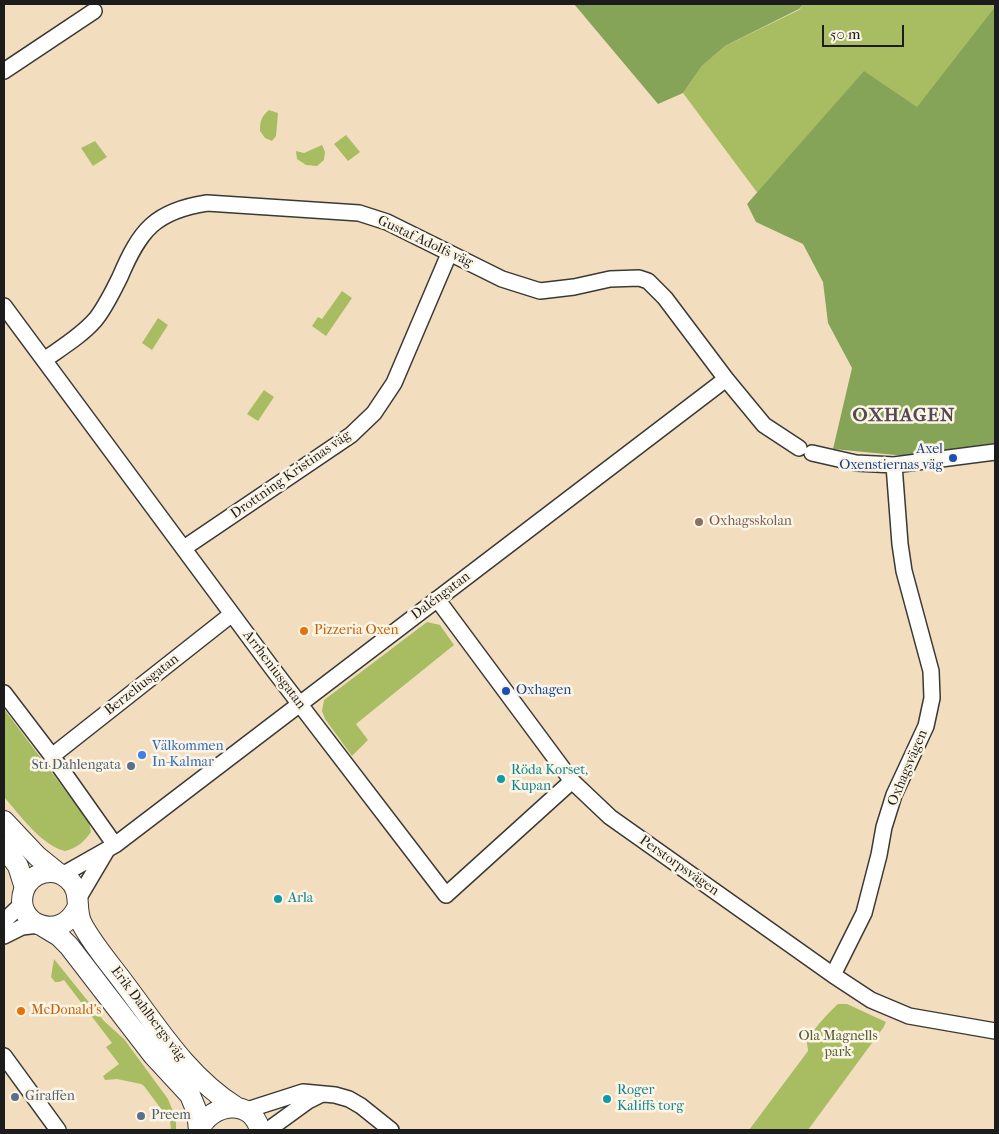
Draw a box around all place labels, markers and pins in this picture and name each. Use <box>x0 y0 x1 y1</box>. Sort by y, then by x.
place label: Axel Oxenstiernas väg <box>839 442 943 474</box>
marker: Axel Oxenstiernas väg <box>947 452 959 464</box>
place label: Oxhagsskolan <box>709 514 792 530</box>
marker: Oxhagsskolan <box>693 516 705 528</box>
place label: Pizzeria Oxen <box>314 623 399 639</box>
marker: Pizzeria Oxen <box>298 625 310 637</box>
place label: Oxhagen <box>516 683 571 699</box>
marker: Oxhagen <box>500 685 512 697</box>
place label: Välkommen In-Kalmar <box>152 739 224 772</box>
marker: Välkommen In-Kalmar <box>136 749 148 761</box>
place label: St1 Dahlengata <box>32 758 121 774</box>
marker: St1 Dahlengata <box>125 760 137 772</box>
place label: Röda Korset, Kupan <box>511 763 588 796</box>
marker: Röda Korset, Kupan <box>495 773 507 785</box>
place label: Arla <box>288 891 313 907</box>
marker: Arla <box>272 893 284 905</box>
place label: McDonald's <box>31 1003 102 1019</box>
marker: McDonald's <box>15 1005 27 1017</box>
place label: Roger Kaliffs torg <box>617 1083 684 1116</box>
place label: Giraffen <box>25 1089 75 1105</box>
marker: Giraffen <box>9 1091 21 1103</box>
marker: Roger Kaliffs torg <box>601 1093 613 1105</box>
place label: Preem <box>151 1108 191 1124</box>
marker: Preem <box>135 1110 147 1122</box>

